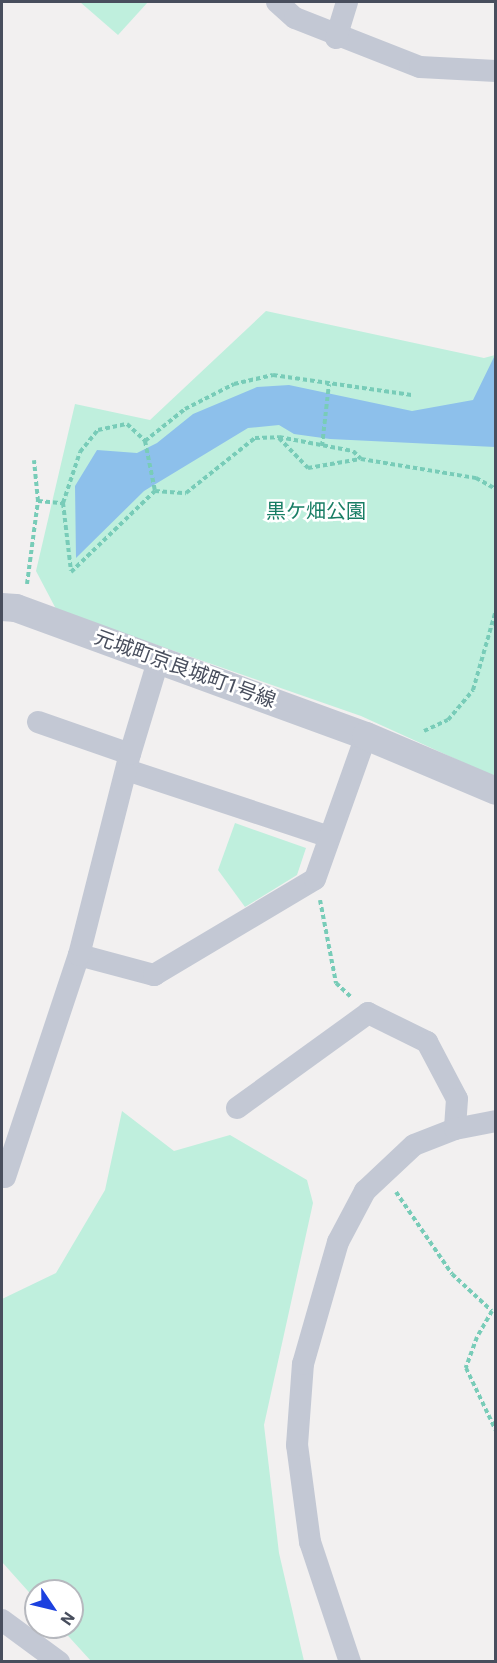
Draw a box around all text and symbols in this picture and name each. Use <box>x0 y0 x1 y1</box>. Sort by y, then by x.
park label: 黒ケ畑公園 <box>266 499 366 523</box>
street label: 元城町京良城町1号線 <box>91 625 279 713</box>
north arrow <box>24 1579 84 1639</box>
text: N <box>56 1608 79 1629</box>

